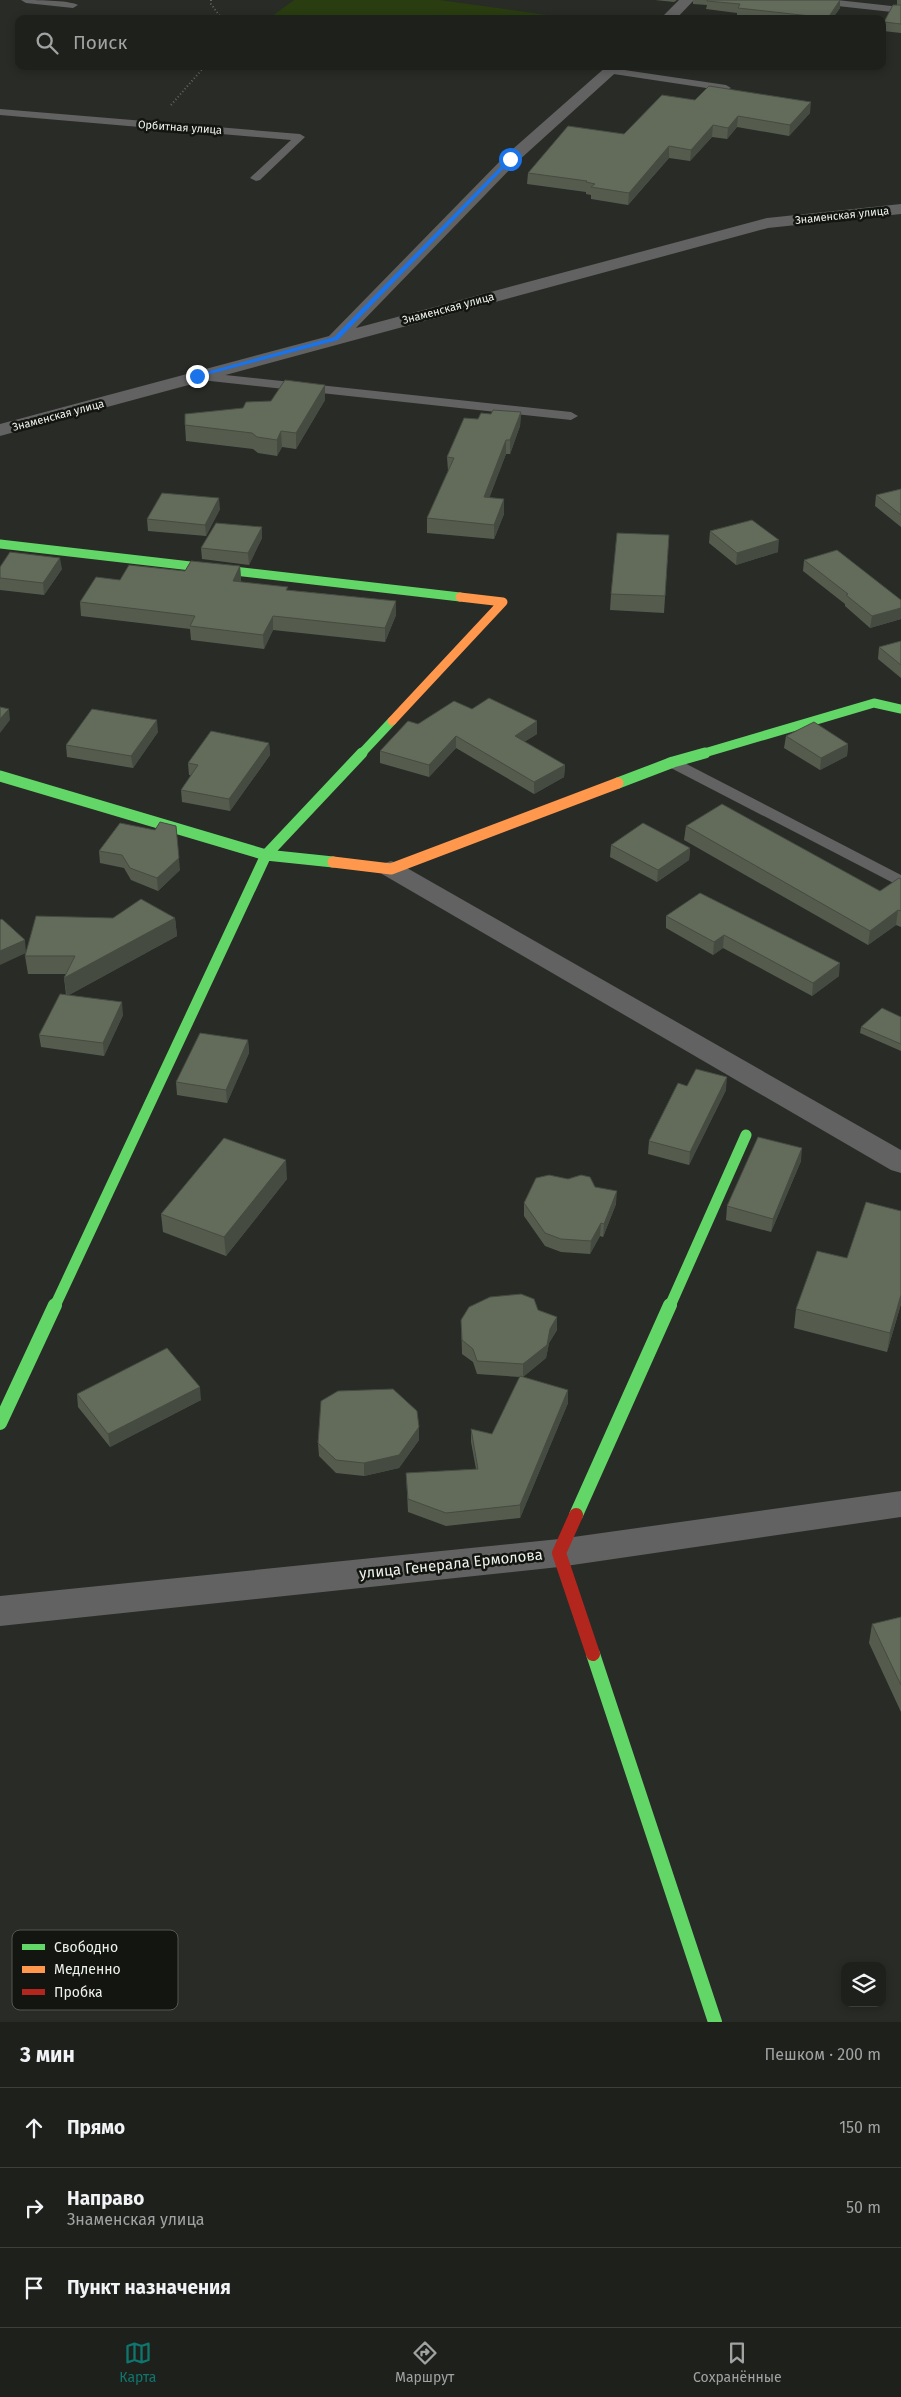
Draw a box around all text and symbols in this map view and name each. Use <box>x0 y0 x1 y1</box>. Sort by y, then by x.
search box <box>15 15 886 70</box>
icon: search <box>33 29 61 57</box>
text: Поиск <box>73 31 127 54</box>
street label: Орбитная улица <box>138 118 222 137</box>
route start <box>499 148 522 171</box>
street label: Знаменская улица <box>794 204 890 227</box>
street label: Знаменская улица <box>401 290 495 327</box>
route end <box>186 365 209 388</box>
street label: Знаменская улица <box>11 397 105 434</box>
street label: улица Генерала Ермолова <box>358 1545 544 1583</box>
legend <box>12 1930 178 2010</box>
text: Свободно <box>54 1939 118 1956</box>
text: Медленно <box>54 1961 121 1978</box>
map controls <box>841 1962 886 2007</box>
button: layers <box>841 1962 886 2007</box>
text: Пробка <box>54 1984 103 2001</box>
text: 3 мин <box>20 2042 75 2068</box>
text: Пешком · 200 m <box>764 2045 881 2064</box>
icon: ahead <box>20 2114 48 2142</box>
text: Прямо <box>67 2116 125 2139</box>
text: 150 m <box>839 2118 881 2137</box>
text: Направо <box>67 2187 144 2210</box>
icon: right <box>20 2194 48 2222</box>
text: 50 m <box>846 2198 881 2217</box>
text: Знаменская улица <box>67 2210 205 2229</box>
icon: arrive <box>20 2274 48 2302</box>
text: Пункт назначения <box>67 2276 231 2299</box>
tab: Карта <box>119 2339 156 2386</box>
tab: Маршрут <box>395 2339 454 2386</box>
tab: Сохранённые <box>693 2339 782 2386</box>

